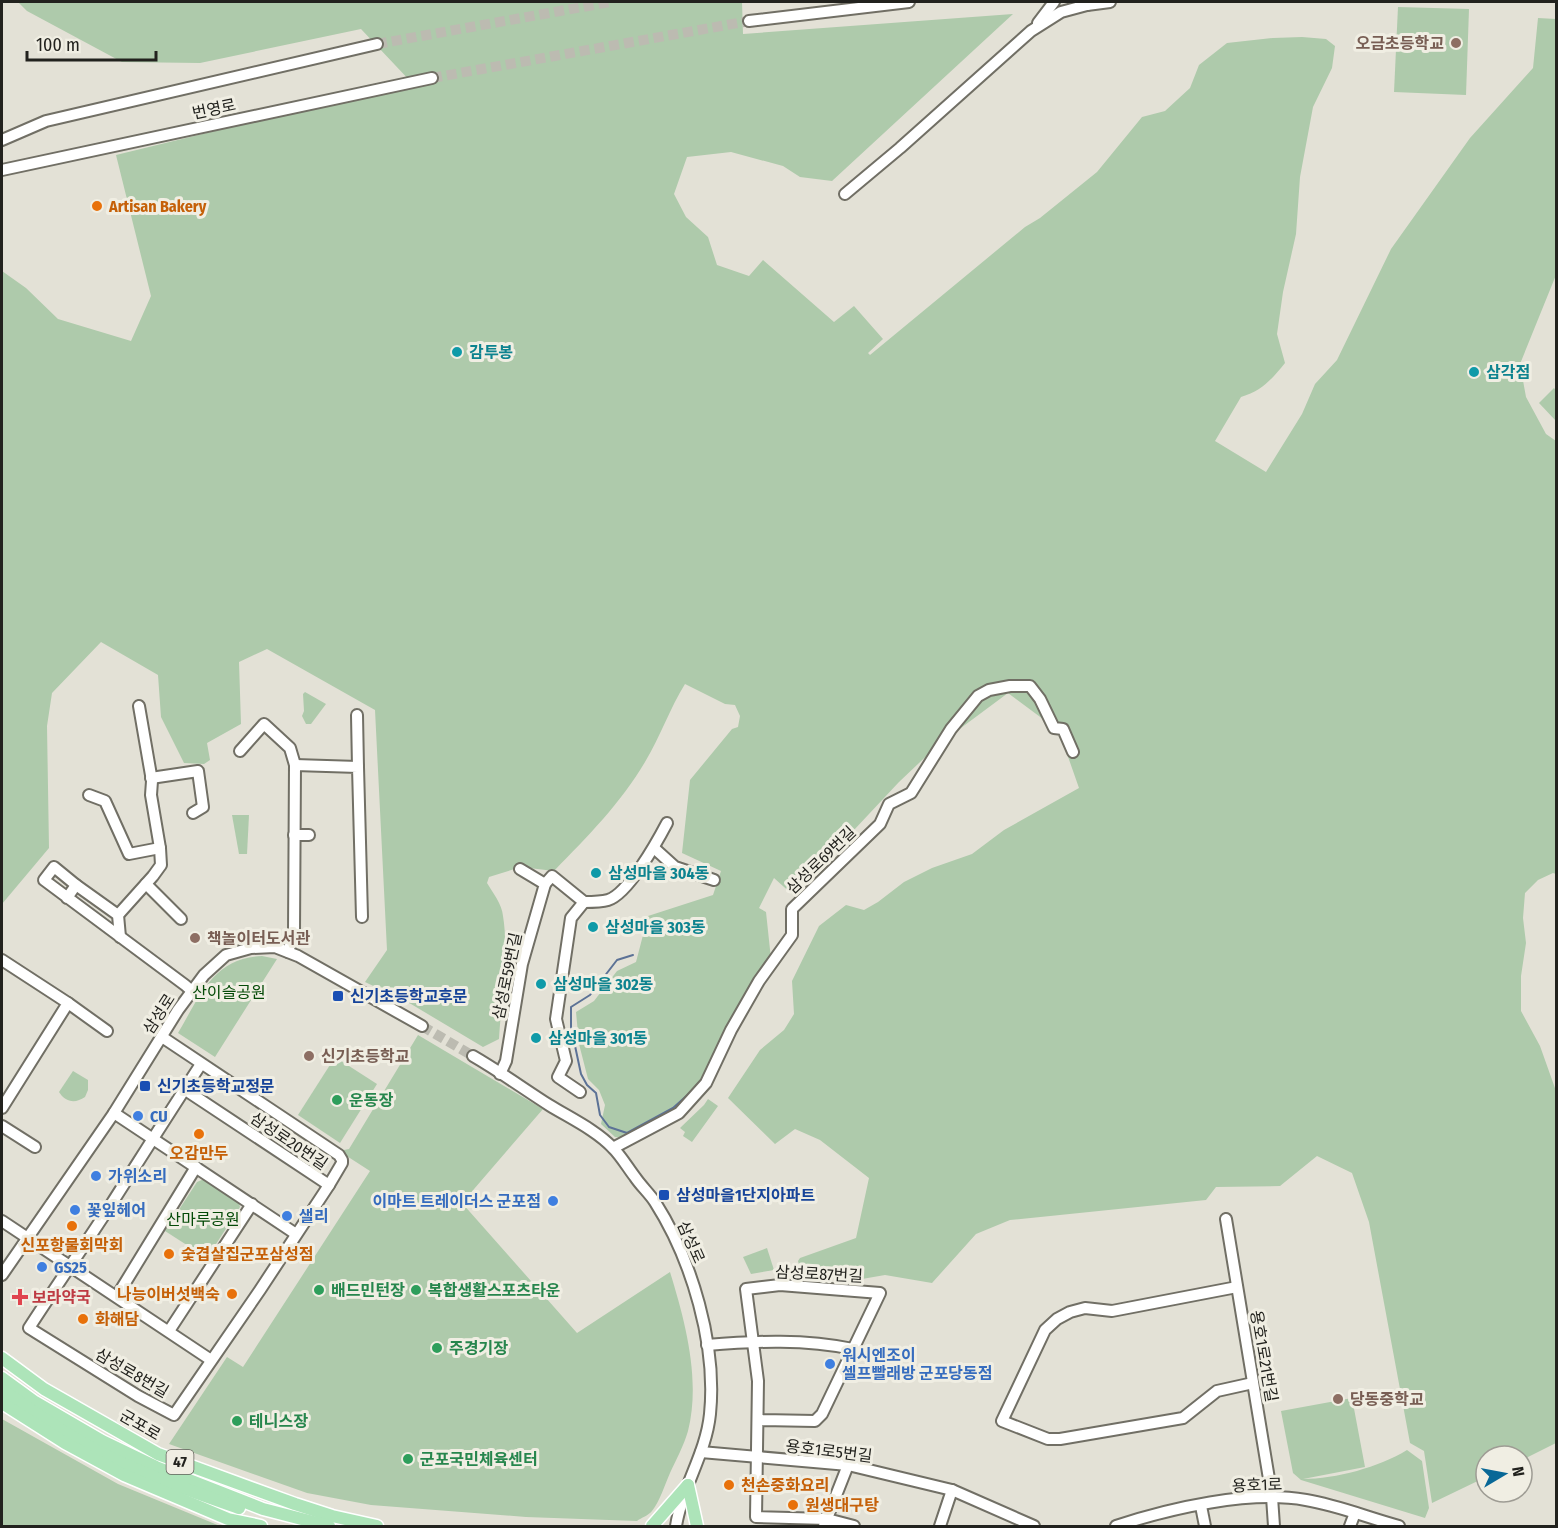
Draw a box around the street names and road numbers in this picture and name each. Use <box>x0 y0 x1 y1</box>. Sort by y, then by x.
street label: 번영로 <box>190 95 238 123</box>
street label: 삼성로69번길 <box>782 822 860 898</box>
street label: 삼성로59번길 <box>489 931 525 1021</box>
street label: 삼성로 <box>139 990 179 1038</box>
street label: 삼성로20번길 <box>247 1108 331 1174</box>
street label: 삼성로 <box>673 1218 709 1266</box>
street label: 삼성로87번길 <box>775 1262 863 1286</box>
street label: 용호1로21번길 <box>1247 1309 1281 1403</box>
street label: 삼성로8번길 <box>92 1344 172 1402</box>
street label: 군포로 <box>116 1406 164 1444</box>
street label: 용호1로5번길 <box>785 1436 873 1466</box>
road number: 47 <box>166 1450 194 1474</box>
street label: 용호1로 <box>1231 1475 1283 1495</box>

